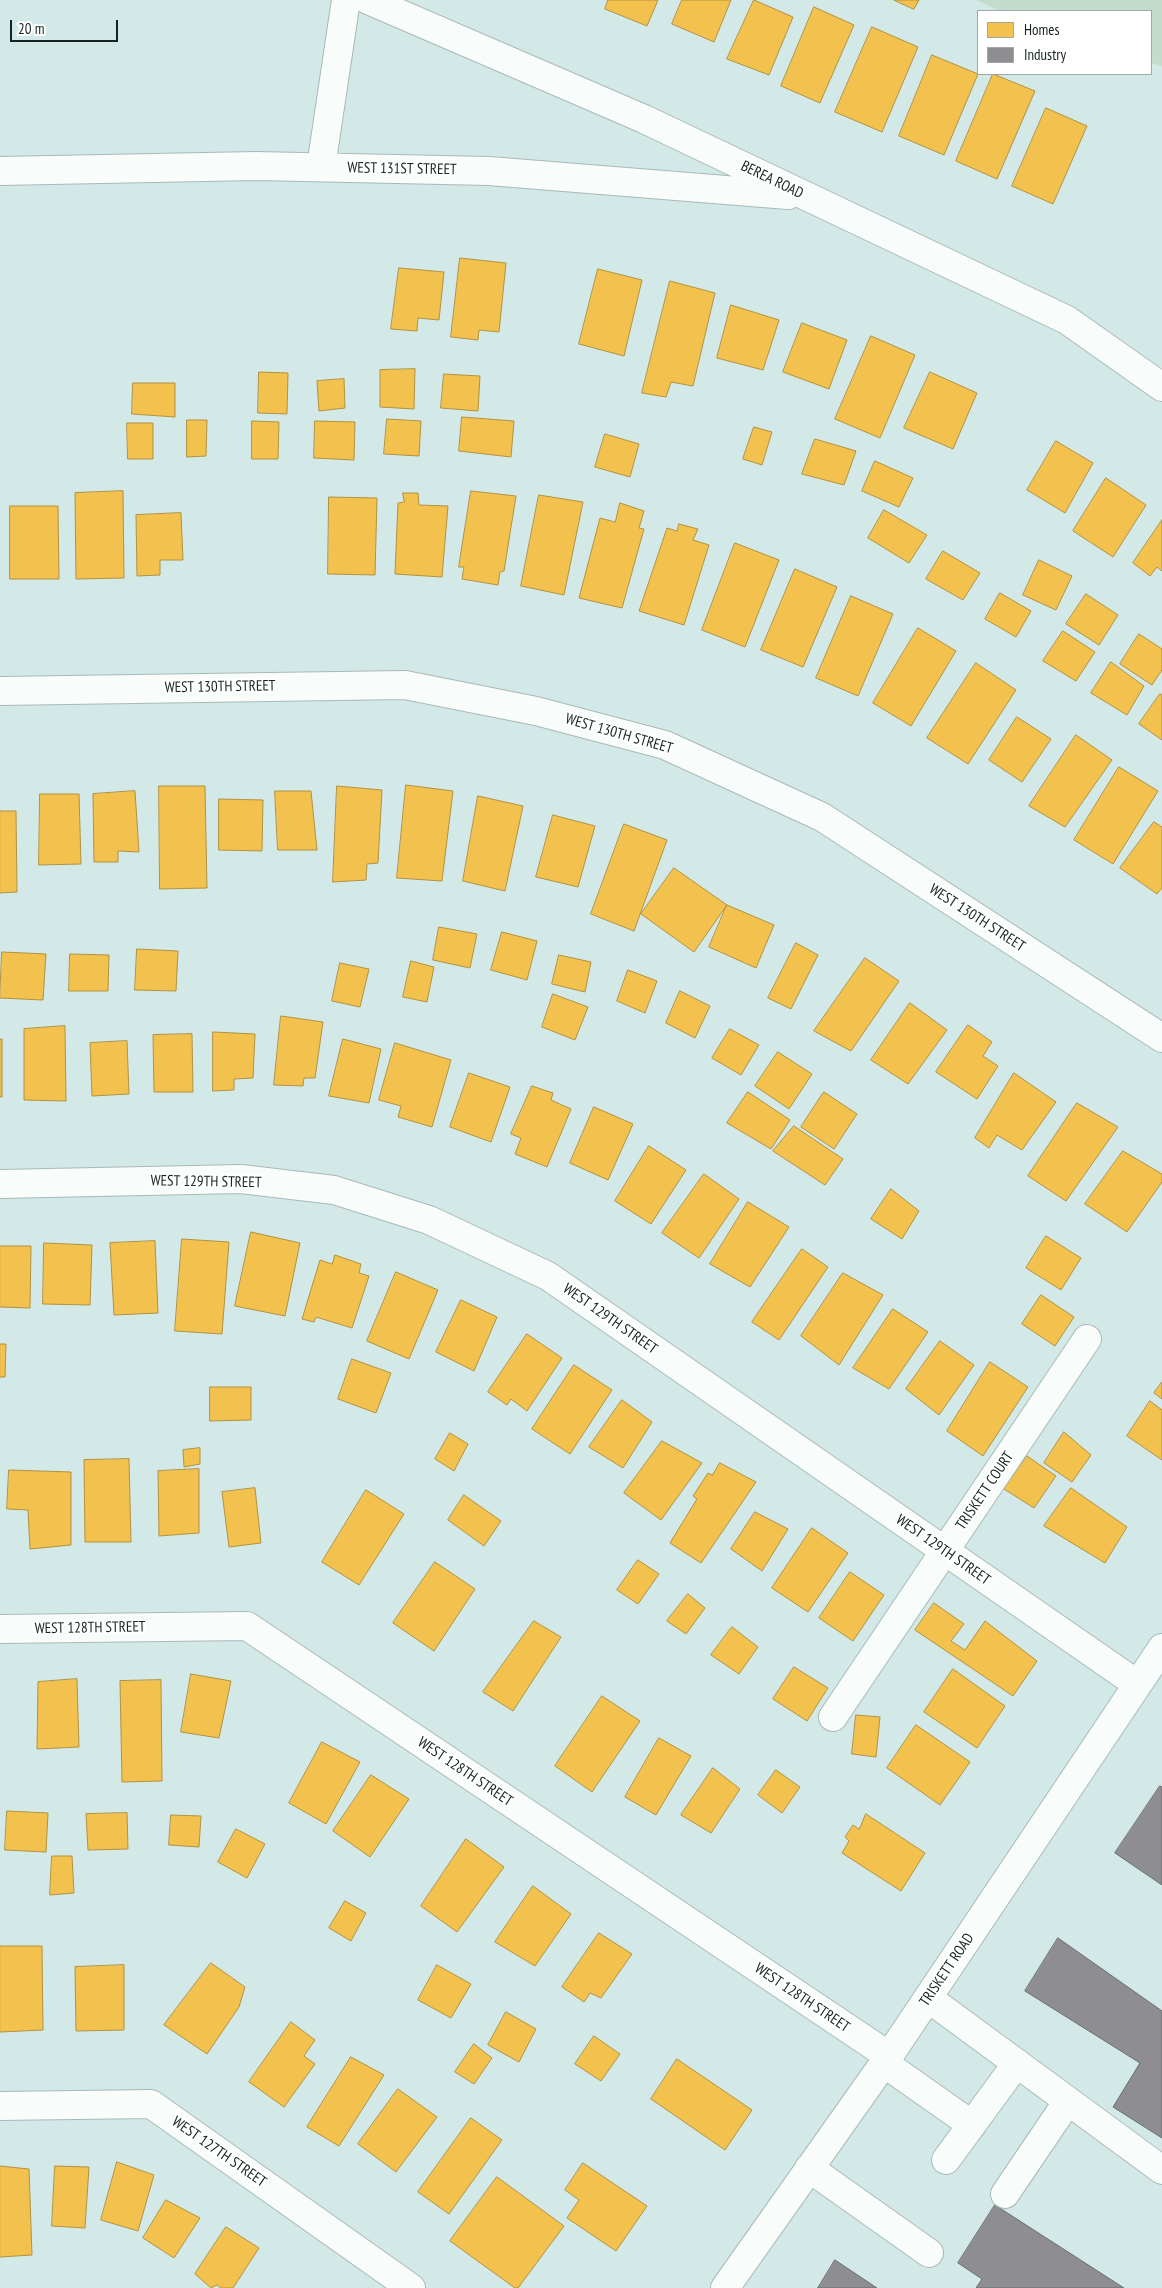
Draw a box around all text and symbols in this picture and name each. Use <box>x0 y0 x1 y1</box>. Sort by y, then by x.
scale bar <box>12 10 120 42</box>
legend <box>977 10 1152 75</box>
text: 20 m <box>18 19 44 38</box>
text: Homes <box>1024 20 1060 39</box>
text: Industry <box>1024 45 1066 64</box>
street label: BEREA ROAD <box>738 157 806 203</box>
street label: WEST 131ST STREET <box>347 159 457 179</box>
street label: WEST 130TH STREET <box>164 677 276 697</box>
street label: WEST 130TH STREET <box>563 710 675 758</box>
street label: WEST 130TH STREET <box>926 880 1028 956</box>
street label: WEST 129TH STREET <box>150 1172 262 1192</box>
street label: WEST 129TH STREET <box>559 1280 661 1358</box>
street label: TRISKETT COURT <box>952 1449 1018 1533</box>
street label: WEST 129TH STREET <box>892 1511 994 1589</box>
street label: WEST 128TH STREET <box>34 1618 146 1638</box>
street label: WEST 128TH STREET <box>414 1734 516 1810</box>
street label: TRISKETT ROAD <box>916 1930 978 2010</box>
street label: WEST 128TH STREET <box>751 1960 853 2036</box>
street label: WEST 127TH STREET <box>168 2113 270 2191</box>

